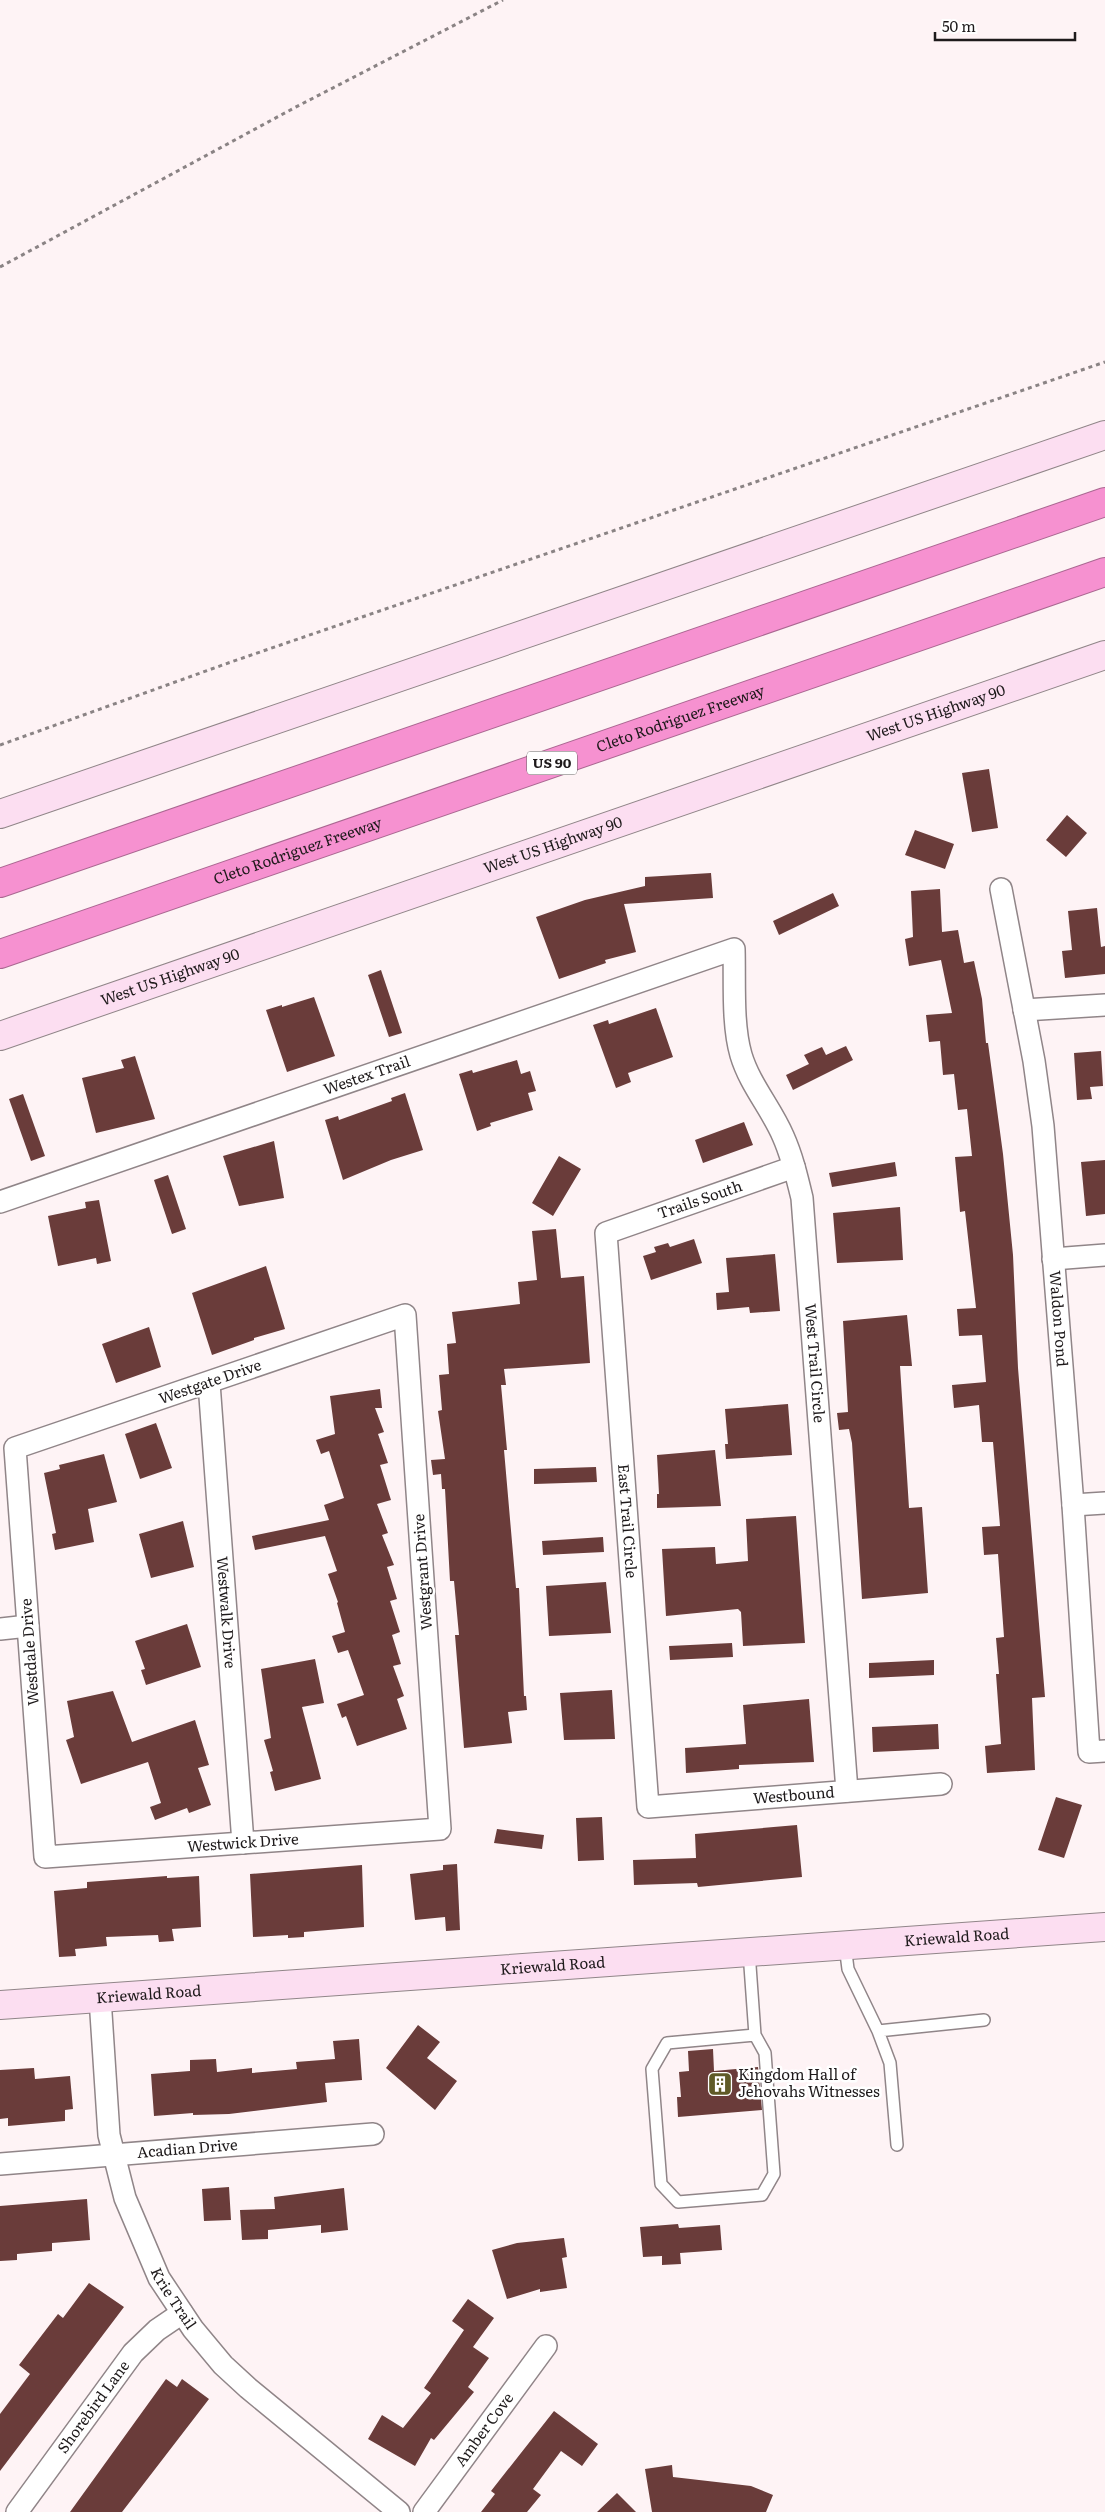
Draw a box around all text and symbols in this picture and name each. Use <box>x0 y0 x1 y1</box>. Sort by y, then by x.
scale bar <box>935 10 1075 42</box>
text: 50 m <box>942 14 976 37</box>
street label: Cleto Rodriguez Freeway <box>593 677 768 757</box>
street label: West US Highway 90 <box>863 677 1008 747</box>
road number: US 90 <box>527 751 577 774</box>
street label: West US Highway 90 <box>480 809 626 879</box>
street label: Cleto Rodriguez Freeway <box>210 810 385 889</box>
street label: West US Highway 90 <box>97 941 243 1011</box>
street label: Westex Trail <box>320 1049 413 1100</box>
street label: Trails South <box>654 1173 745 1224</box>
street label: Waldon Pond <box>1044 1270 1075 1368</box>
street label: West Trail Circle <box>800 1303 832 1424</box>
street label: Westgate Drive <box>155 1352 264 1409</box>
street label: East Trail Circle <box>613 1463 644 1579</box>
street label: Westgrant Drive <box>406 1513 437 1631</box>
street label: Westwalk Drive <box>212 1555 243 1669</box>
street label: Westdale Drive <box>13 1597 44 1707</box>
street label: Westbound <box>752 1779 835 1809</box>
street label: Westwick Drive <box>186 1826 300 1857</box>
street label: Kriewald Road <box>903 1921 1010 1951</box>
street label: Kriewald Road <box>499 1949 606 1980</box>
street label: Kriewald Road <box>95 1978 202 2008</box>
place label: Kingdom Hall of Jehovahs Witnesses <box>738 2062 880 2102</box>
building icon: Kingdom Hall of Jehovahs Witnesses <box>707 2071 733 2097</box>
street label: Acadian Drive <box>136 2132 239 2163</box>
street label: Krie Trail <box>146 2263 203 2333</box>
street label: Shorebird Lane <box>51 2355 134 2457</box>
street label: Amber Cove <box>448 2387 518 2471</box>

